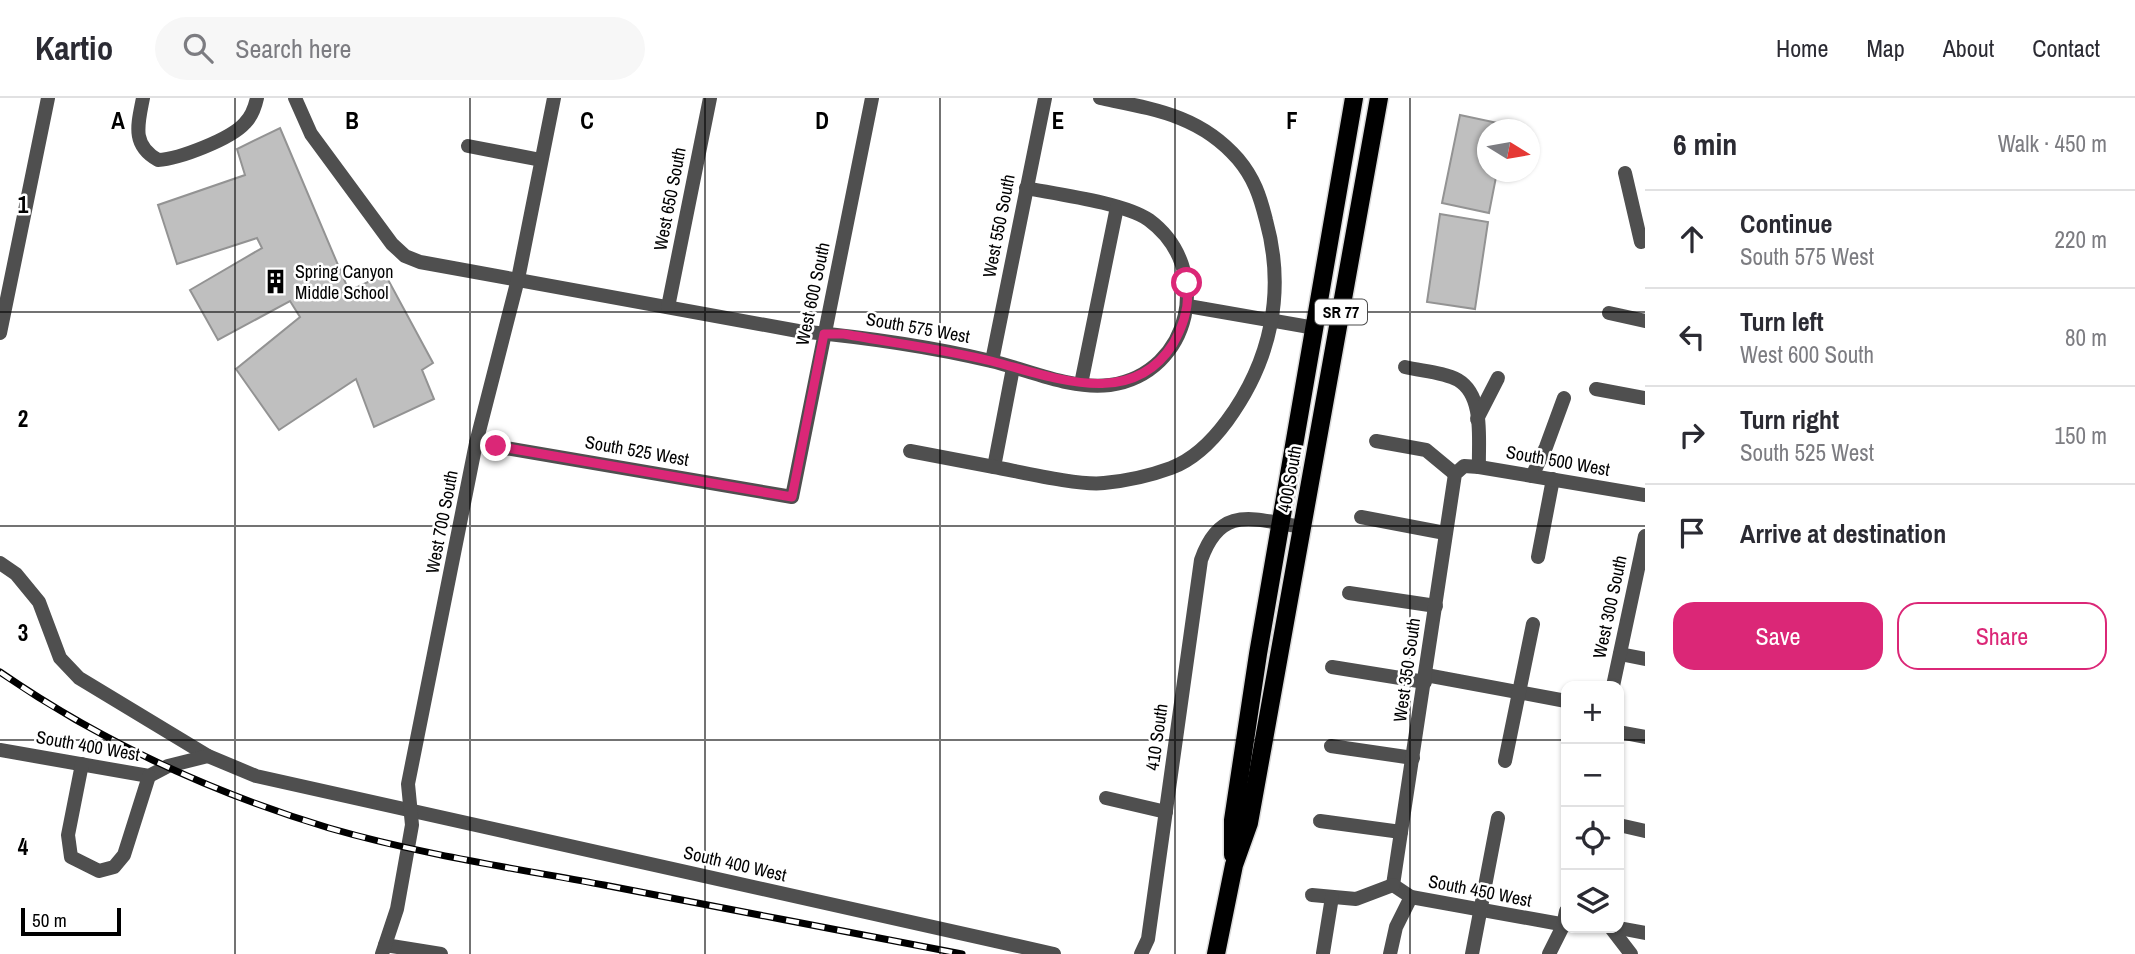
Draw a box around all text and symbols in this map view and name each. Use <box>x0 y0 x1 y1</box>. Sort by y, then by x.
search box <box>155 17 645 80</box>
text: Kartio <box>35 26 113 70</box>
icon: search <box>179 29 217 67</box>
text: Search here <box>235 31 351 66</box>
text: Home <box>1776 32 1828 64</box>
text: Map <box>1866 32 1905 64</box>
text: About <box>1943 32 1994 64</box>
text: Contact <box>2032 32 2100 64</box>
text: A <box>111 105 125 136</box>
text: B <box>345 105 359 136</box>
text: C <box>580 105 594 136</box>
text: D <box>815 105 829 136</box>
text: E <box>1052 105 1064 136</box>
text: F <box>1286 105 1298 136</box>
north arrow <box>1477 119 1540 182</box>
text: 6 min <box>1673 124 1737 164</box>
text: Walk · 450 m <box>1998 128 2107 159</box>
street label: West 650 South <box>647 145 692 253</box>
street label: West 550 South <box>976 172 1021 280</box>
text: 1 <box>18 189 29 220</box>
text: Continue <box>1740 206 1832 241</box>
icon: ahead <box>1673 220 1711 258</box>
text: 220 m <box>2055 224 2107 255</box>
street label: West 600 South <box>789 240 836 348</box>
text: South 575 West <box>1740 241 1874 272</box>
place label: Spring Canyon Middle School <box>295 259 393 305</box>
route start <box>1171 267 1202 298</box>
building icon: Spring Canyon Middle School <box>261 268 289 296</box>
road number: SR 77 <box>1315 300 1367 325</box>
text: Turn left <box>1740 304 1824 339</box>
street label: South 575 West <box>864 306 972 349</box>
icon: left <box>1673 318 1711 356</box>
text: 80 m <box>2065 322 2107 353</box>
text: West 600 South <box>1740 339 1874 370</box>
text: Turn right <box>1740 402 1839 437</box>
text: 2 <box>18 403 28 434</box>
icon: right <box>1673 416 1711 454</box>
text: 150 m <box>2055 420 2107 451</box>
street label: South 525 West <box>583 429 691 472</box>
route end <box>480 430 511 461</box>
text: South 525 West <box>1740 437 1874 468</box>
street label: South 500 West <box>1504 439 1612 482</box>
street label: 400 South <box>1271 444 1308 514</box>
street label: West 700 South <box>419 468 464 576</box>
icon: arrive <box>1673 514 1711 552</box>
text: Arrive at destination <box>1740 516 1946 551</box>
street label: West 300 South <box>1586 553 1633 661</box>
button: Save <box>1673 602 1883 670</box>
button: Share <box>1897 602 2107 670</box>
street label: West 350 South <box>1387 616 1426 724</box>
text: 3 <box>18 617 28 648</box>
map controls <box>1561 681 1624 933</box>
button: + <box>1561 681 1624 744</box>
street label: 410 South <box>1139 702 1174 772</box>
street label: South 400 West <box>34 724 142 767</box>
button: − <box>1561 744 1624 807</box>
button: locate <box>1561 807 1624 870</box>
text: 4 <box>18 831 29 862</box>
street label: South 400 West <box>681 840 789 887</box>
street label: South 450 West <box>1426 868 1534 913</box>
button: layers <box>1561 870 1624 933</box>
scale bar <box>21 905 121 937</box>
text: 50 m <box>32 907 67 933</box>

